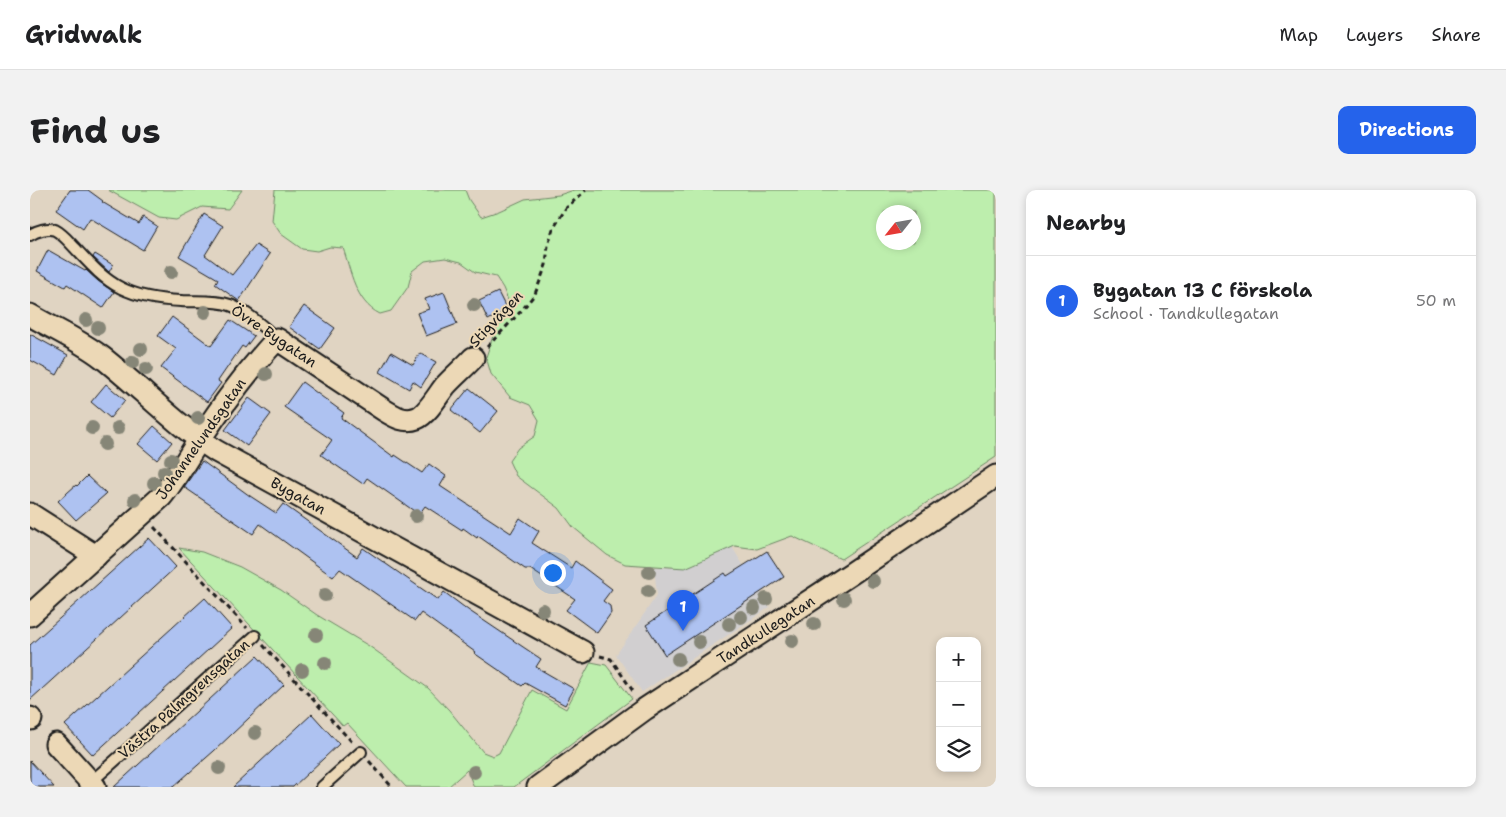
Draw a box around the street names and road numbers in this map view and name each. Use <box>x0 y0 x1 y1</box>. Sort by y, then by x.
street label: Stigvägen <box>464 286 528 352</box>
street label: Övre Bygatan <box>227 300 321 372</box>
street label: Johannelundsgatan <box>151 374 251 504</box>
street label: Bygatan <box>267 473 329 519</box>
street label: Tandkullegatan <box>713 591 819 669</box>
street label: Västra Palmgrensgatan <box>114 635 254 763</box>

